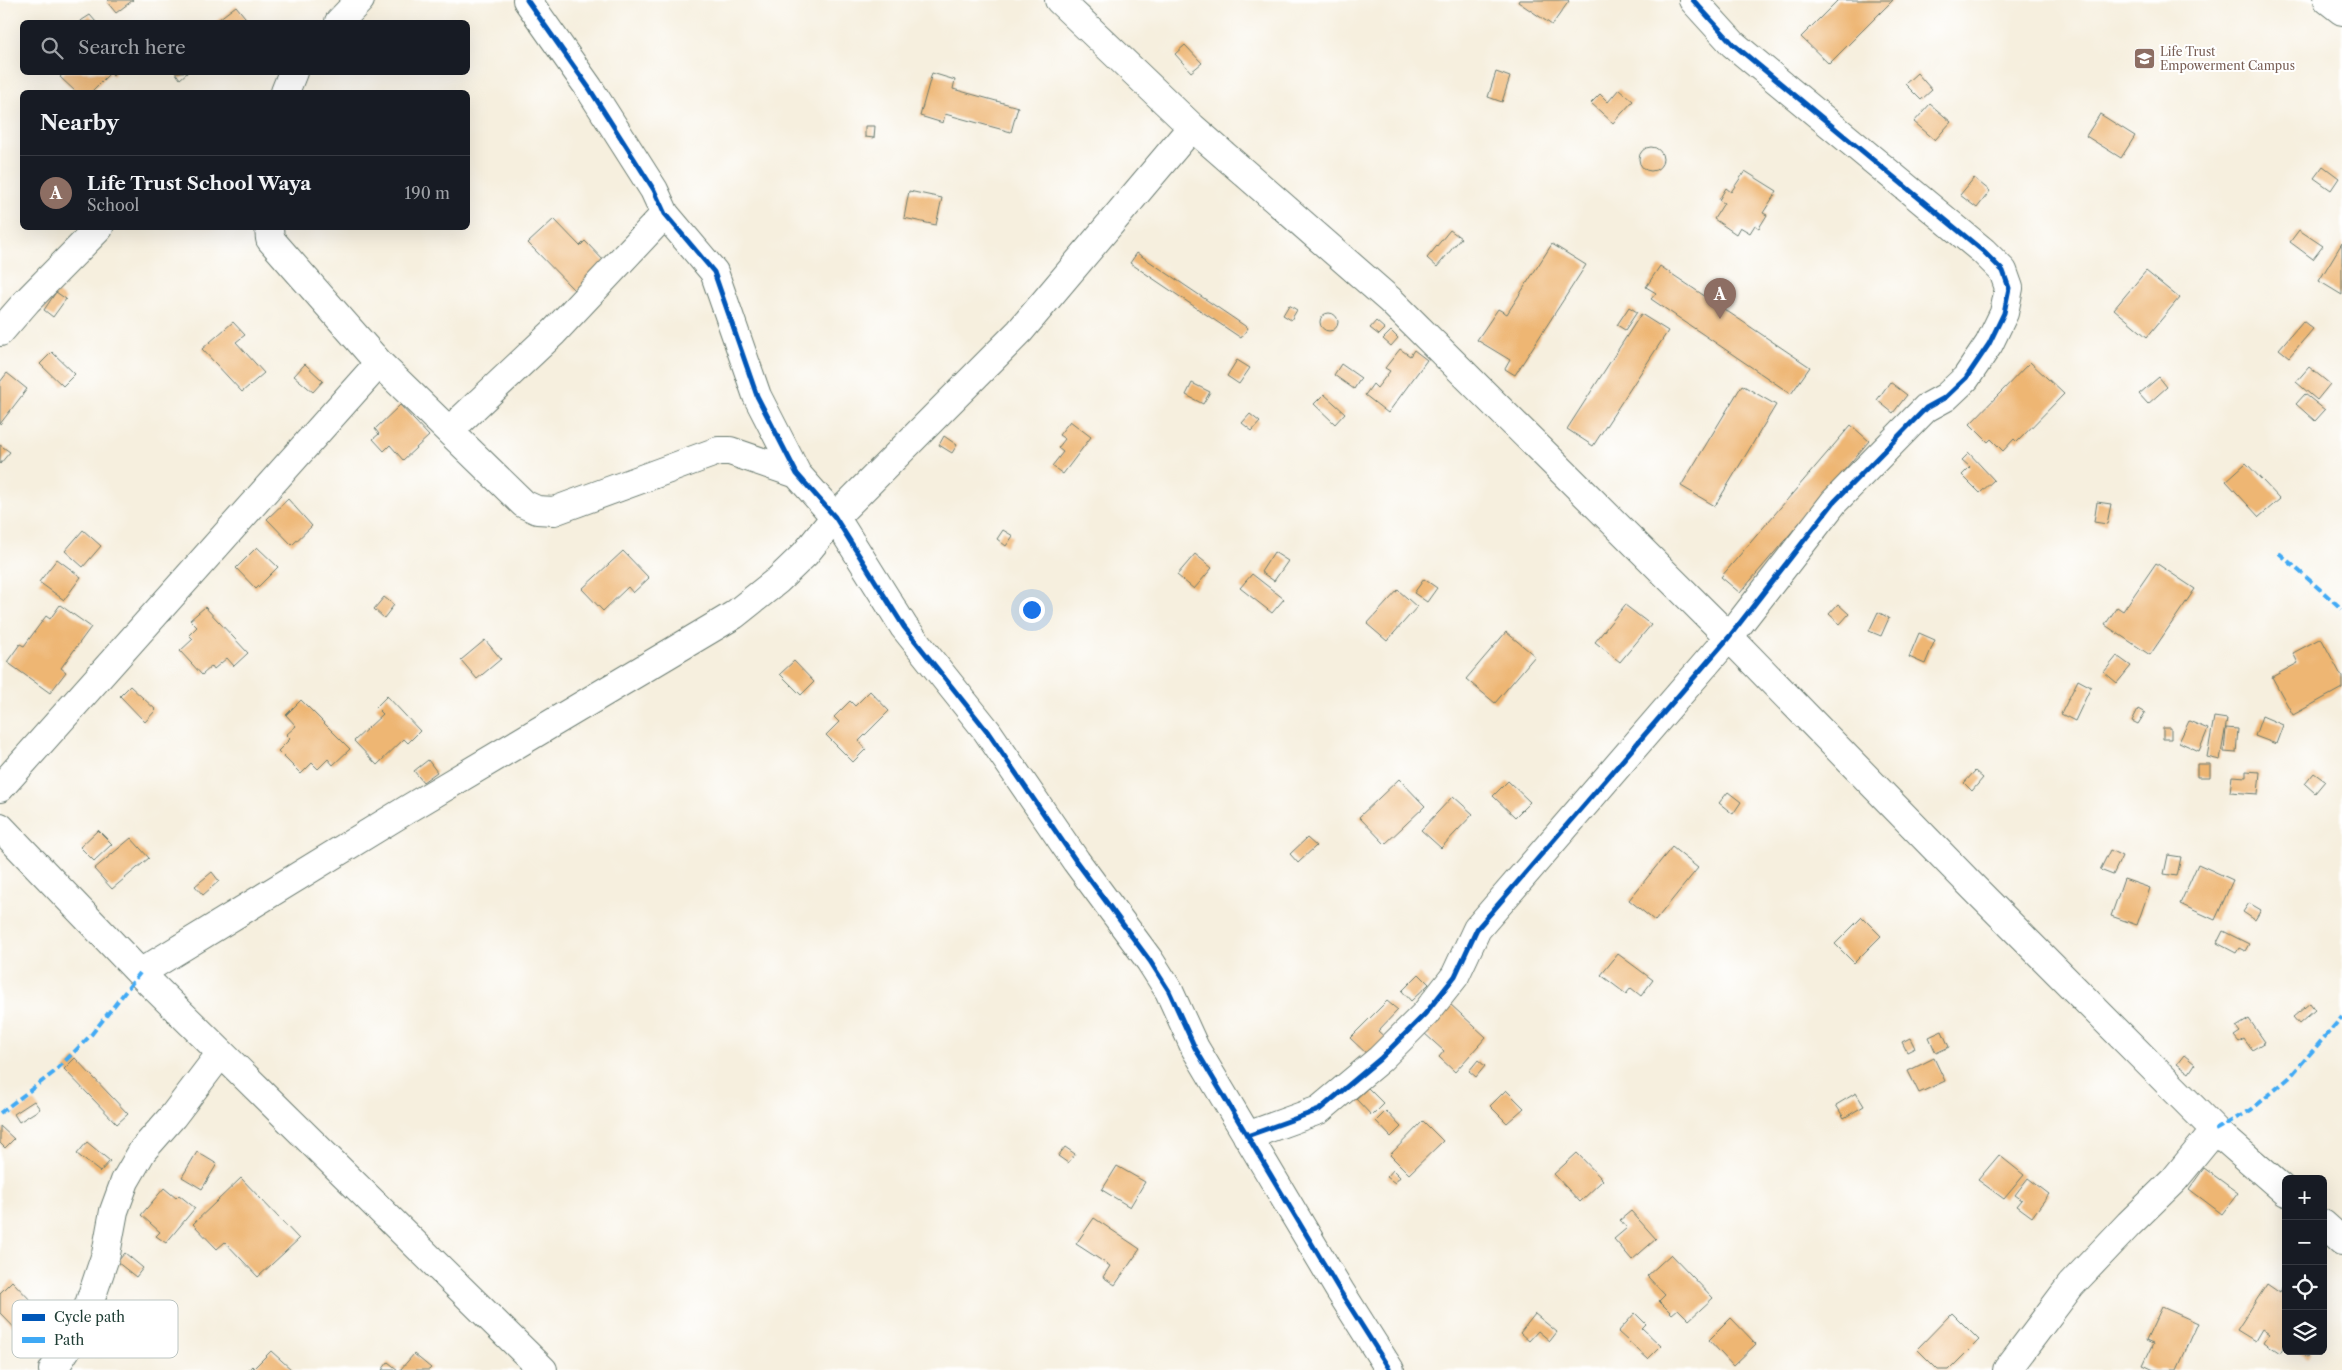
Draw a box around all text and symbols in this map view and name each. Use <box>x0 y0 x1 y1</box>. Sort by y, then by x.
search box <box>20 20 470 75</box>
icon: search <box>38 34 66 62</box>
text: Search here <box>78 36 186 59</box>
place label: Life Trust Empowerment Campus <box>2160 44 2295 73</box>
school or university icon: Life Trust Empowerment Campus <box>2132 46 2156 70</box>
text: Nearby <box>40 110 119 135</box>
text: Life Trust School Waya <box>87 172 311 195</box>
text: A <box>50 183 62 203</box>
text: 190 m <box>405 183 450 203</box>
text: School <box>87 195 139 215</box>
pin: A <box>1704 278 1736 319</box>
your location <box>1019 597 1045 623</box>
map controls <box>2282 1175 2327 1355</box>
button: + <box>2282 1175 2327 1220</box>
button: − <box>2282 1220 2327 1265</box>
button: locate <box>2282 1265 2327 1310</box>
legend <box>12 1300 178 1358</box>
text: Cycle path <box>54 1308 125 1326</box>
button: layers <box>2282 1310 2327 1355</box>
text: Path <box>54 1331 84 1349</box>

